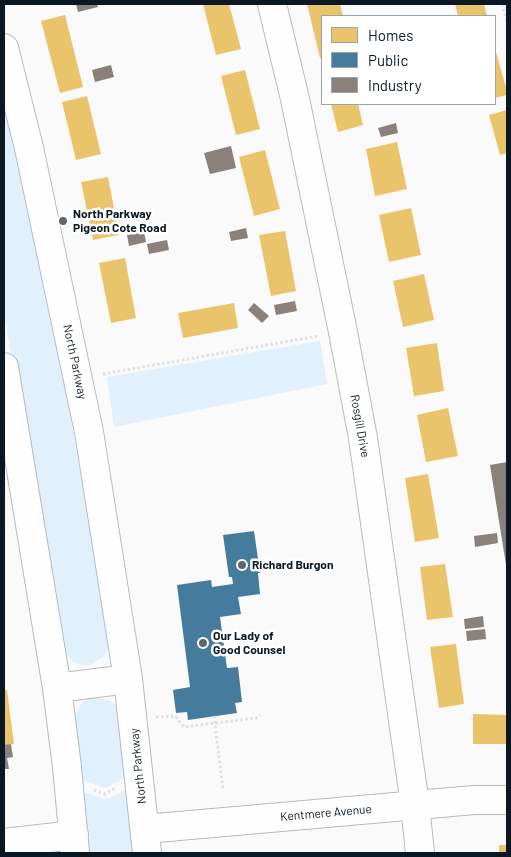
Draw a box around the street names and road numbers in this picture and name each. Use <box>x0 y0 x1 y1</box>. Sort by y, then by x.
street label: North Parkway <box>60 323 90 401</box>
street label: Rosgill Drive <box>347 393 373 459</box>
street label: North Parkway <box>127 727 149 805</box>
street label: Kentmere Avenue <box>280 802 372 824</box>

